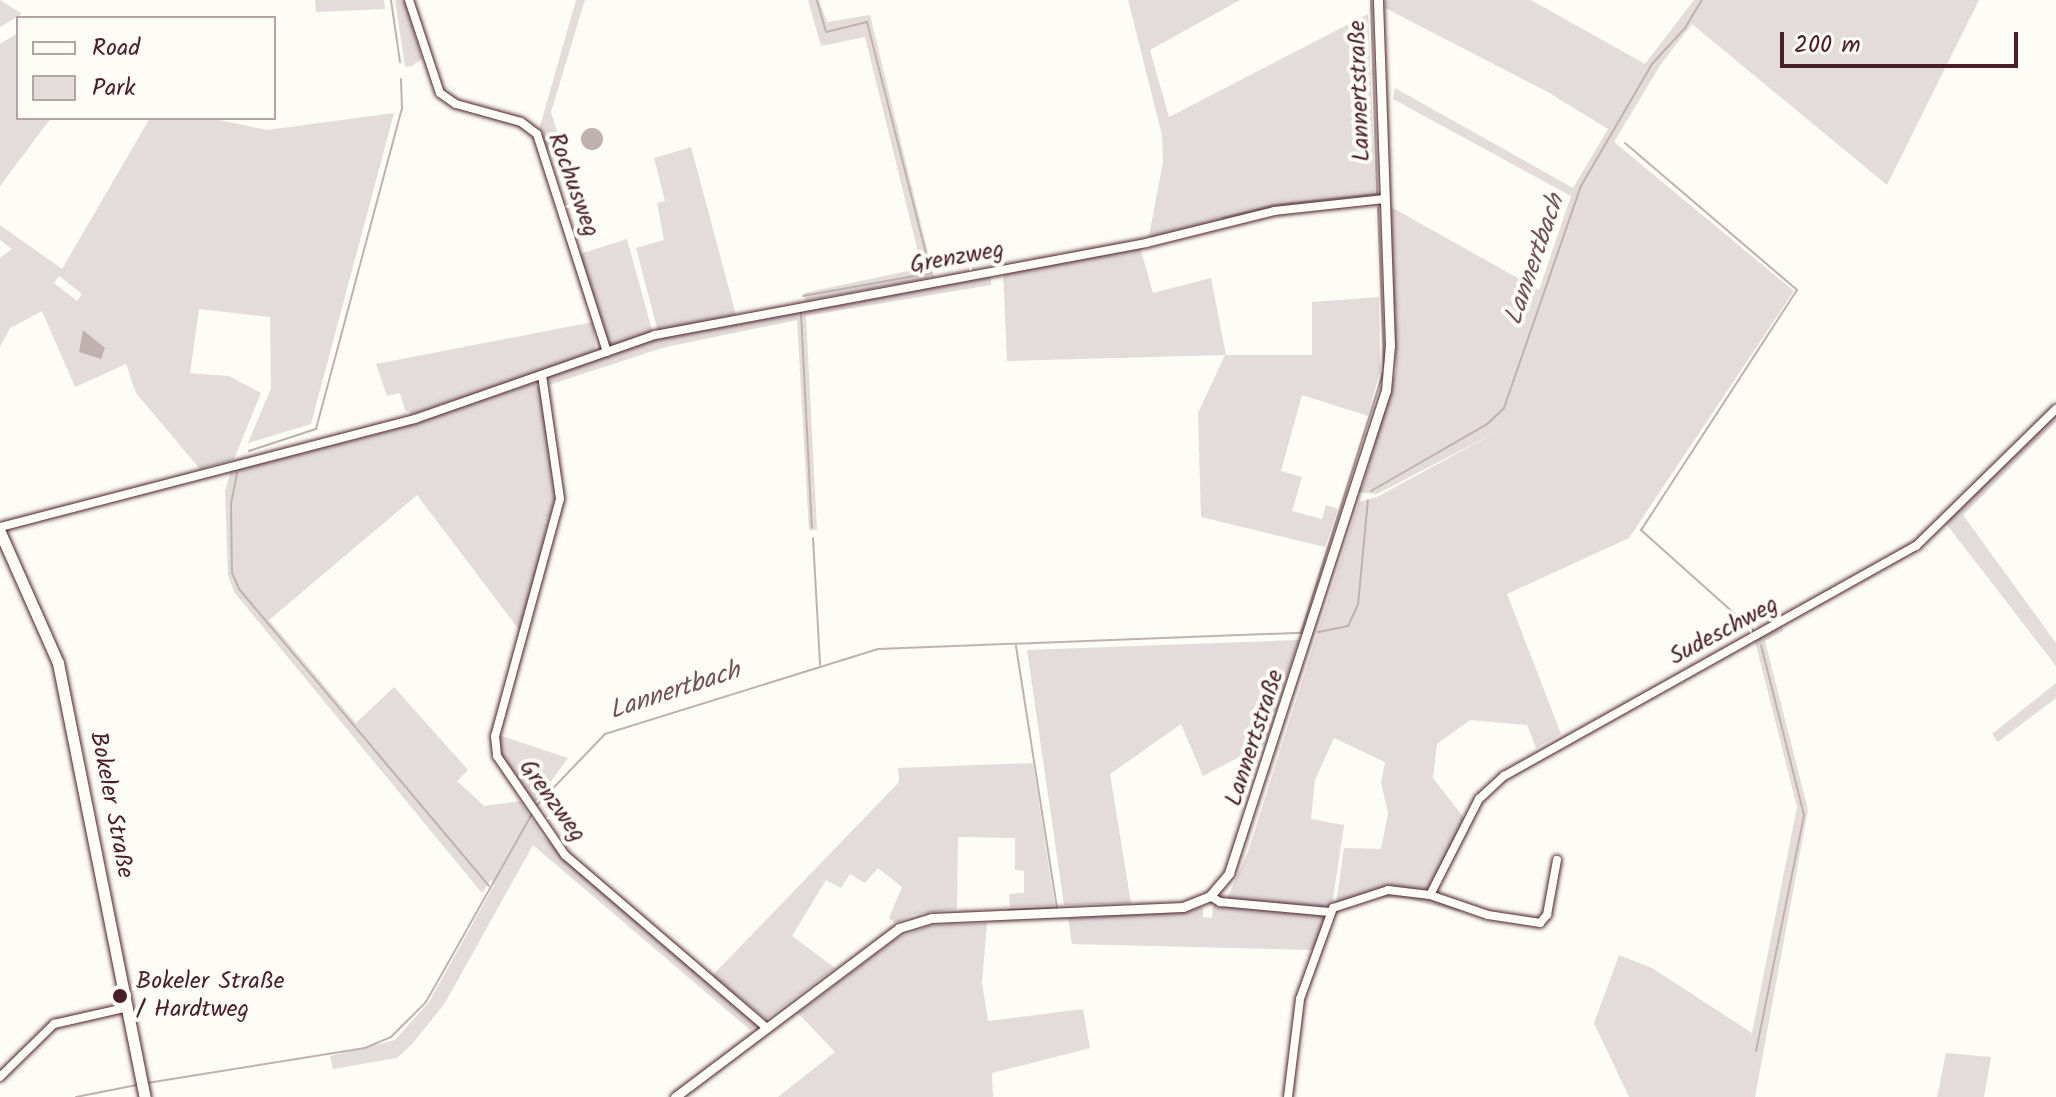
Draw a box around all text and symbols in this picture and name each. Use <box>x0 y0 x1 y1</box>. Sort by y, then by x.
legend <box>16 16 276 120</box>
scale bar <box>1784 16 2022 66</box>
street label: Lannertstraße <box>1343 20 1377 162</box>
text: 200 m <box>1794 26 1861 65</box>
text: Road <box>92 29 140 68</box>
text: Park <box>92 69 136 108</box>
street label: Rochusweg <box>541 129 605 241</box>
water label: Lannertbach <box>1499 191 1573 329</box>
street label: Grenzweg <box>908 236 1006 280</box>
street label: Sudeschweg <box>1665 590 1783 672</box>
water label: Lannertbach <box>606 656 744 728</box>
street label: Lannertstraße <box>1219 666 1291 810</box>
street label: Bokeler Straße <box>83 729 139 881</box>
street label: Grenzweg <box>512 754 592 848</box>
place label: Bokeler Straße / Hardtweg <box>136 968 285 1024</box>
marker: Bokeler Straße / Hardtweg <box>111 987 129 1005</box>

